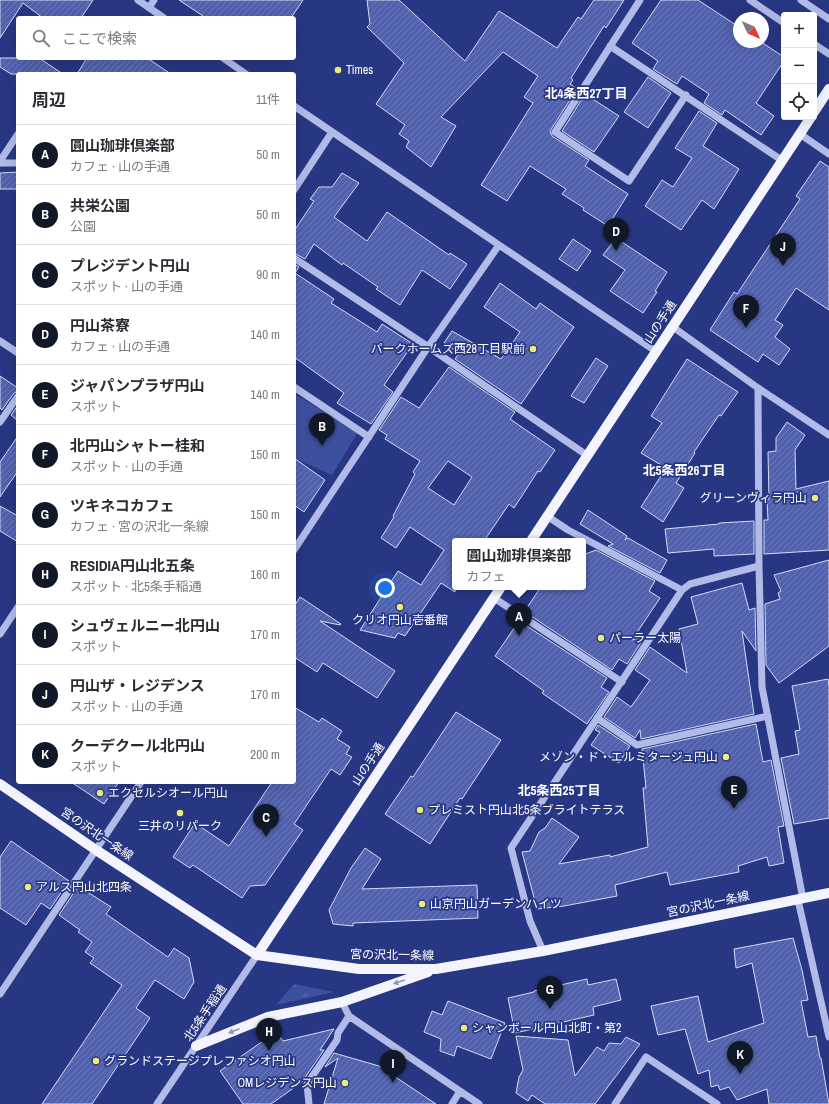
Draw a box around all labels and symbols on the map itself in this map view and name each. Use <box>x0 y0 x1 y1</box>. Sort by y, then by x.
north arrow <box>733 12 769 48</box>
place label: Times <box>346 62 373 78</box>
marker: Times <box>333 65 343 75</box>
district label: 北4条西27丁目 <box>545 85 627 102</box>
pin: D <box>603 218 629 251</box>
pin: J <box>770 233 796 266</box>
pin: F <box>733 295 759 328</box>
street label: 山の手通 <box>640 298 680 346</box>
place label: パークホームズ西28丁目駅前 <box>370 341 525 357</box>
marker: パークホームズ西28丁目駅前 <box>528 344 538 354</box>
pin: B <box>309 413 335 446</box>
district label: 北5条西26丁目 <box>643 462 725 479</box>
place label: グリーンヴィラ円山 <box>700 490 807 506</box>
marker: グリーンヴィラ円山 <box>810 493 820 503</box>
your location <box>375 578 395 598</box>
marker: クリオ円山壱番館 <box>395 602 405 612</box>
pin: A <box>506 603 532 636</box>
place label: クリオ円山壱番館 <box>352 612 448 628</box>
place label: パーラー太陽 <box>609 630 681 646</box>
marker: パーラー太陽 <box>596 633 606 643</box>
street label: 山の手通 <box>348 740 388 788</box>
place label: メゾン・ド・エルミタージュ円山 <box>539 749 718 765</box>
marker: メゾン・ド・エルミタージュ円山 <box>721 752 731 762</box>
pin: E <box>721 776 747 809</box>
district label: 北5条西25丁目 <box>518 782 600 799</box>
place label: エクセルシオール円山 <box>108 785 228 801</box>
marker: エクセルシオール円山 <box>95 788 105 798</box>
place label: プレミスト円山北5条ブライトテラス <box>428 802 625 818</box>
street label: 宮の沢北一条線 <box>58 804 136 864</box>
pin: C <box>253 804 279 837</box>
marker: プレミスト円山北5条ブライトテラス <box>415 805 425 815</box>
marker: 三井のリパーク <box>175 808 185 818</box>
place label: 三井のリパーク <box>138 818 222 834</box>
place label: アルス円山北四条 <box>36 879 132 895</box>
marker: アルス円山北四条 <box>23 882 33 892</box>
street label: 宮の沢北一条線 <box>665 887 751 921</box>
place label: 山京円山ガーデンハイツ <box>430 896 562 912</box>
marker: 山京円山ガーデンハイツ <box>417 899 427 909</box>
street label: 宮の沢北一条線 <box>350 946 434 964</box>
pin: G <box>537 976 563 1009</box>
one-way arrow <box>393 980 405 986</box>
street label: 北5条手稲通 <box>180 981 230 1045</box>
pin: H <box>256 1018 282 1051</box>
place label: シャンボール円山北町・第2 <box>472 1020 621 1036</box>
marker: シャンボール円山北町・第2 <box>459 1023 469 1033</box>
one-way arrow <box>228 1028 240 1034</box>
pin: K <box>727 1041 753 1074</box>
pin: I <box>380 1050 406 1083</box>
place label: グランドステージプレファシオ円山 <box>104 1053 296 1069</box>
marker: グランドステージプレファシオ円山 <box>91 1056 101 1066</box>
place label: OMレジデンス円山 <box>237 1075 337 1091</box>
marker: OMレジデンス円山 <box>340 1078 350 1088</box>

